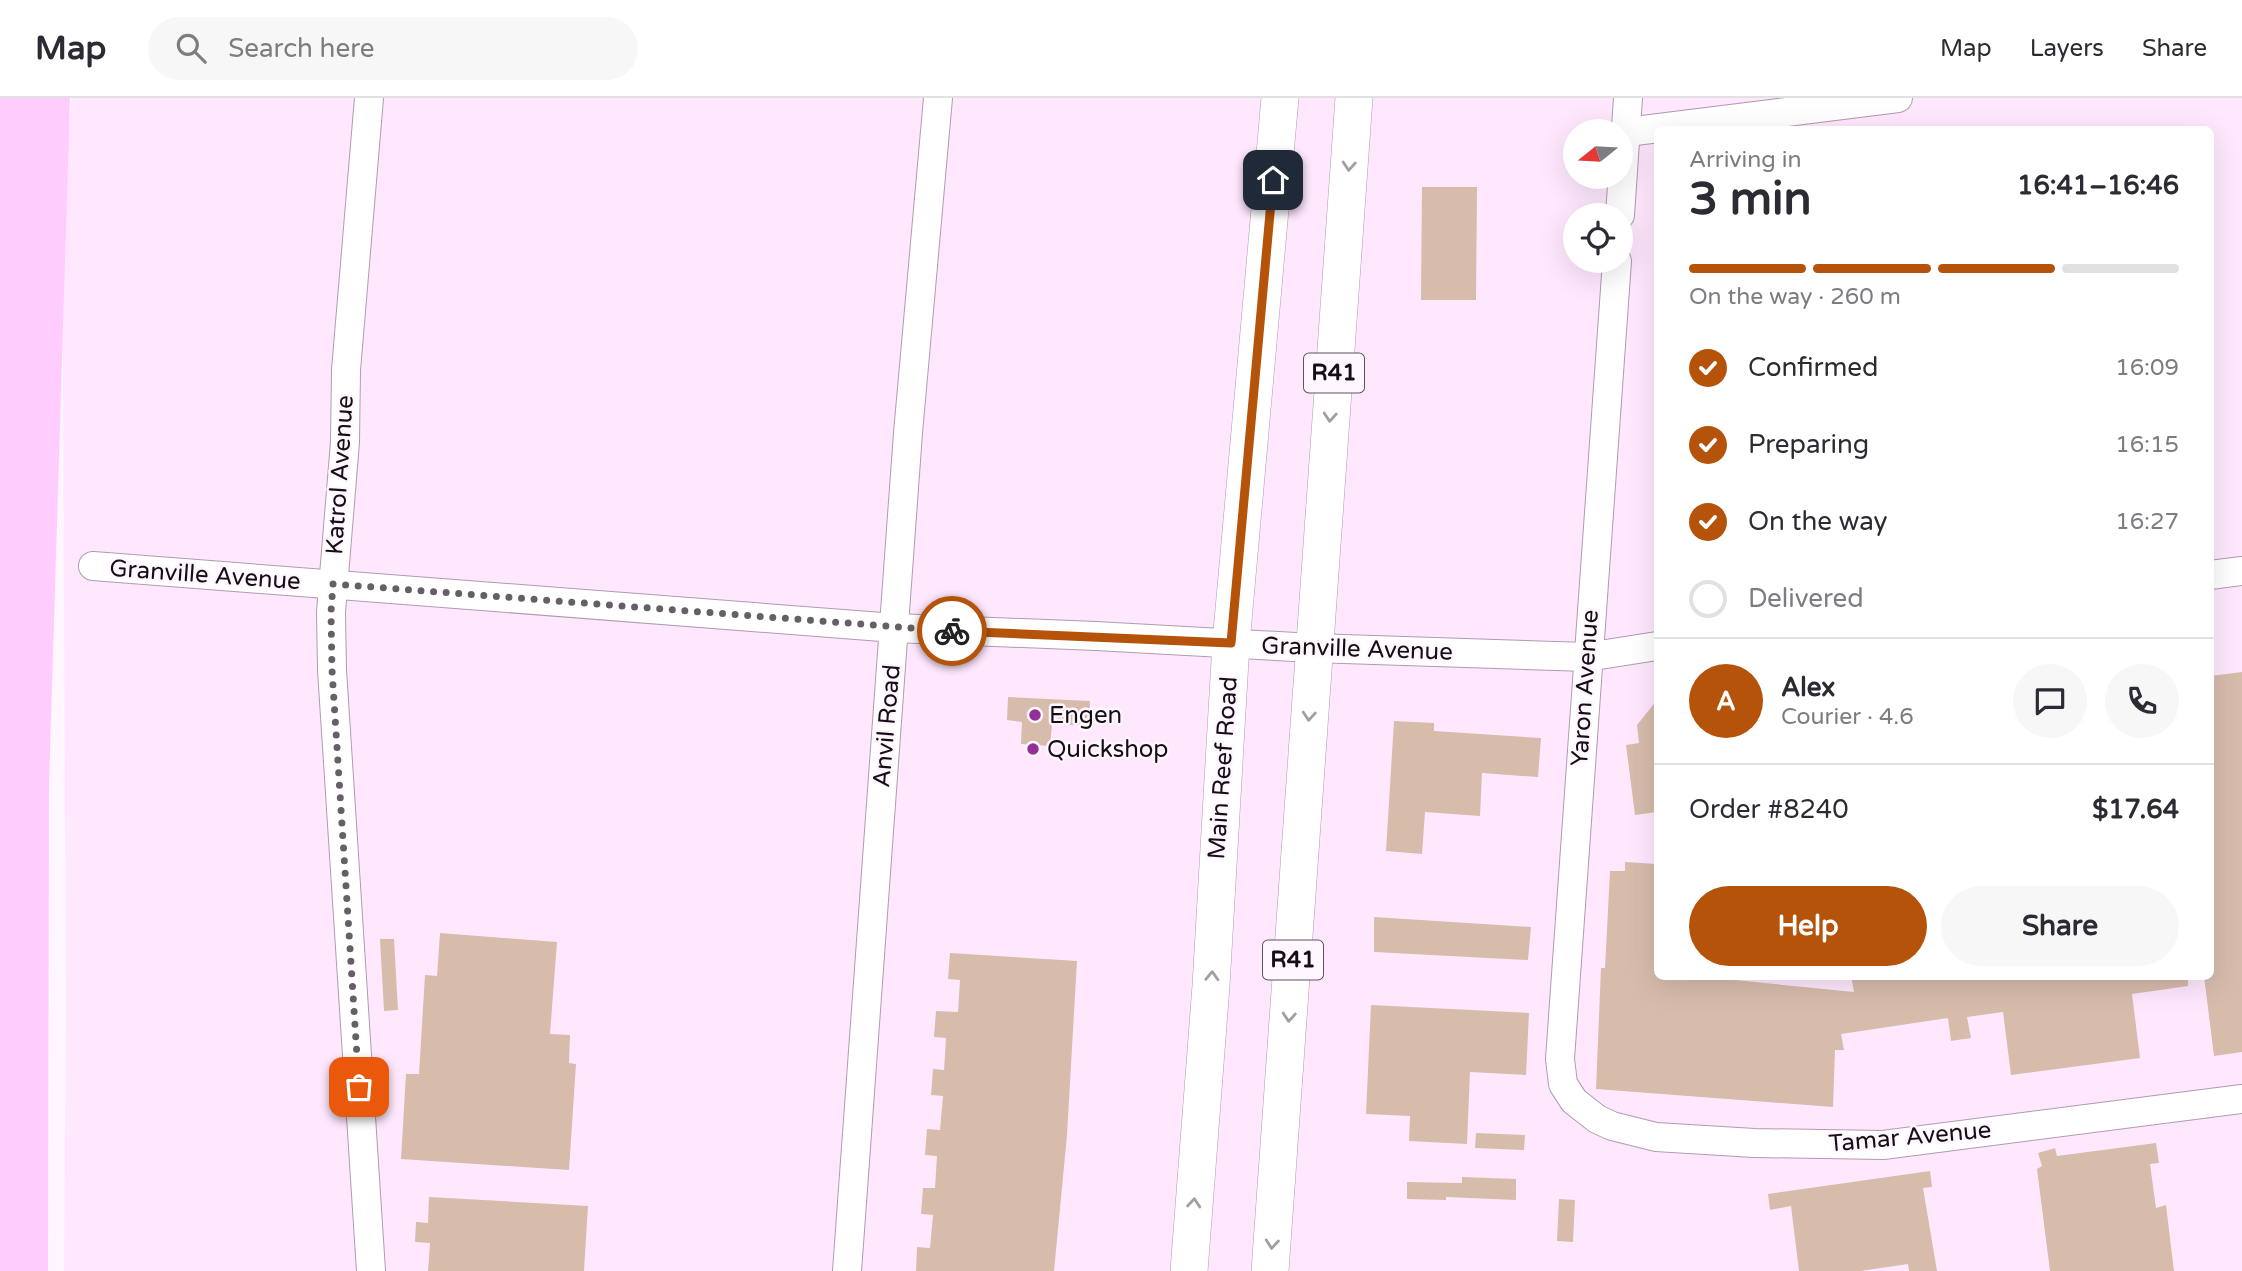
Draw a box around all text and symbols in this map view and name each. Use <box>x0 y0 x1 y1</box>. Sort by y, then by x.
search box <box>148 17 638 80</box>
text: Map <box>35 29 106 68</box>
icon: search <box>172 29 210 67</box>
text: Search here <box>228 33 374 64</box>
text: Map <box>1940 34 1992 63</box>
text: Layers <box>2030 34 2104 63</box>
text: Share <box>2142 34 2207 63</box>
north arrow <box>1563 119 1633 189</box>
map controls <box>1563 119 1633 273</box>
text: Arriving in <box>1689 146 1802 174</box>
pin <box>1243 150 1303 210</box>
icon: home <box>1254 161 1292 199</box>
one-way arrow <box>1342 161 1357 172</box>
text: 16:41–16:46 <box>2017 170 2179 201</box>
text: 3 min <box>1689 172 1812 227</box>
button: locate <box>1563 203 1633 273</box>
text: On the way · 260 m <box>1689 283 1901 311</box>
icon: check <box>1689 349 1727 387</box>
text: Confirmed <box>1748 352 1878 383</box>
road number: R41 <box>1304 354 1364 392</box>
text: 16:09 <box>2115 354 2179 382</box>
street label: Katrol Avenue <box>320 394 360 556</box>
one-way arrow <box>1323 412 1338 423</box>
icon: check <box>1689 426 1727 464</box>
text: Preparing <box>1748 429 1869 460</box>
text: 16:15 <box>2115 431 2179 459</box>
icon: check <box>1689 503 1727 541</box>
text: On the way <box>1748 506 1888 537</box>
text: 16:27 <box>2115 508 2179 536</box>
street label: Granville Avenue <box>108 554 302 596</box>
text: Delivered <box>1748 583 1864 614</box>
courier <box>917 596 987 666</box>
street label: Yaron Avenue <box>1565 609 1605 767</box>
icon: bike <box>933 612 971 650</box>
street label: Granville Avenue <box>1261 631 1453 667</box>
street label: Anvil Road <box>867 663 907 789</box>
button: chat <box>2013 664 2087 738</box>
button: phone <box>2105 664 2179 738</box>
text: Alex <box>1781 672 1835 703</box>
street label: Main Reef Road <box>1202 675 1244 861</box>
text: A <box>1716 686 1736 717</box>
place label: Engen <box>1049 701 1122 730</box>
text: Courier · 4.6 <box>1781 703 1914 731</box>
marker: Engen <box>1027 707 1043 723</box>
one-way arrow <box>1301 711 1316 722</box>
place label: Quickshop <box>1047 735 1169 764</box>
marker: Quickshop <box>1025 741 1041 757</box>
text: Order #8240 <box>1689 794 1849 825</box>
text: $17.64 <box>2092 794 2179 825</box>
button: Help <box>1689 886 1927 966</box>
button: Share <box>1941 886 2179 966</box>
road number: R41 <box>1263 940 1323 980</box>
one-way arrow <box>1204 970 1219 981</box>
one-way arrow <box>1282 1012 1297 1023</box>
pin <box>329 1057 389 1117</box>
icon: bag <box>340 1068 378 1106</box>
street label: Tamar Avenue <box>1828 1115 1992 1159</box>
one-way arrow <box>1186 1197 1201 1208</box>
one-way arrow <box>1265 1238 1280 1249</box>

